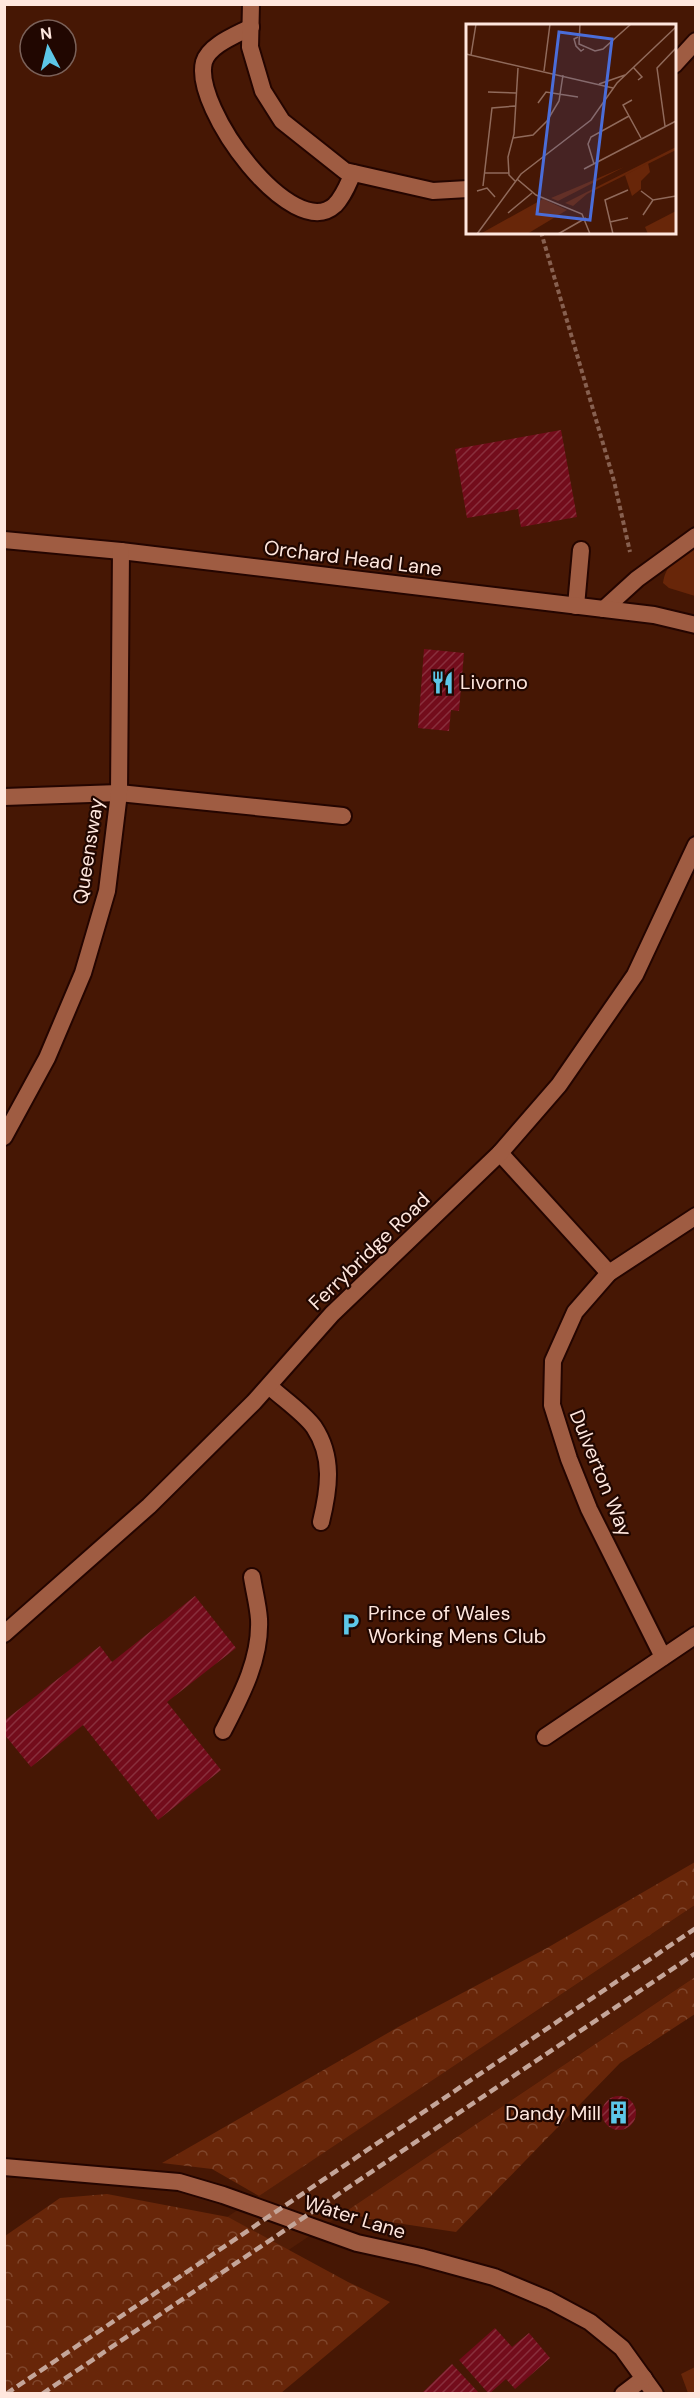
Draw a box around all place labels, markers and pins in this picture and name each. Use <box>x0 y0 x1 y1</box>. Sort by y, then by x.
restaurant icon: Livorno <box>429 669 455 695</box>
place label: Livorno <box>460 669 528 695</box>
place label: Prince of Wales Working Mens Club <box>368 1600 546 1649</box>
parking icon: Prince of Wales Working Mens Club <box>337 1612 363 1638</box>
place label: Dandy Mill <box>505 2100 601 2126</box>
building icon: Dandy Mill <box>606 2100 632 2126</box>

